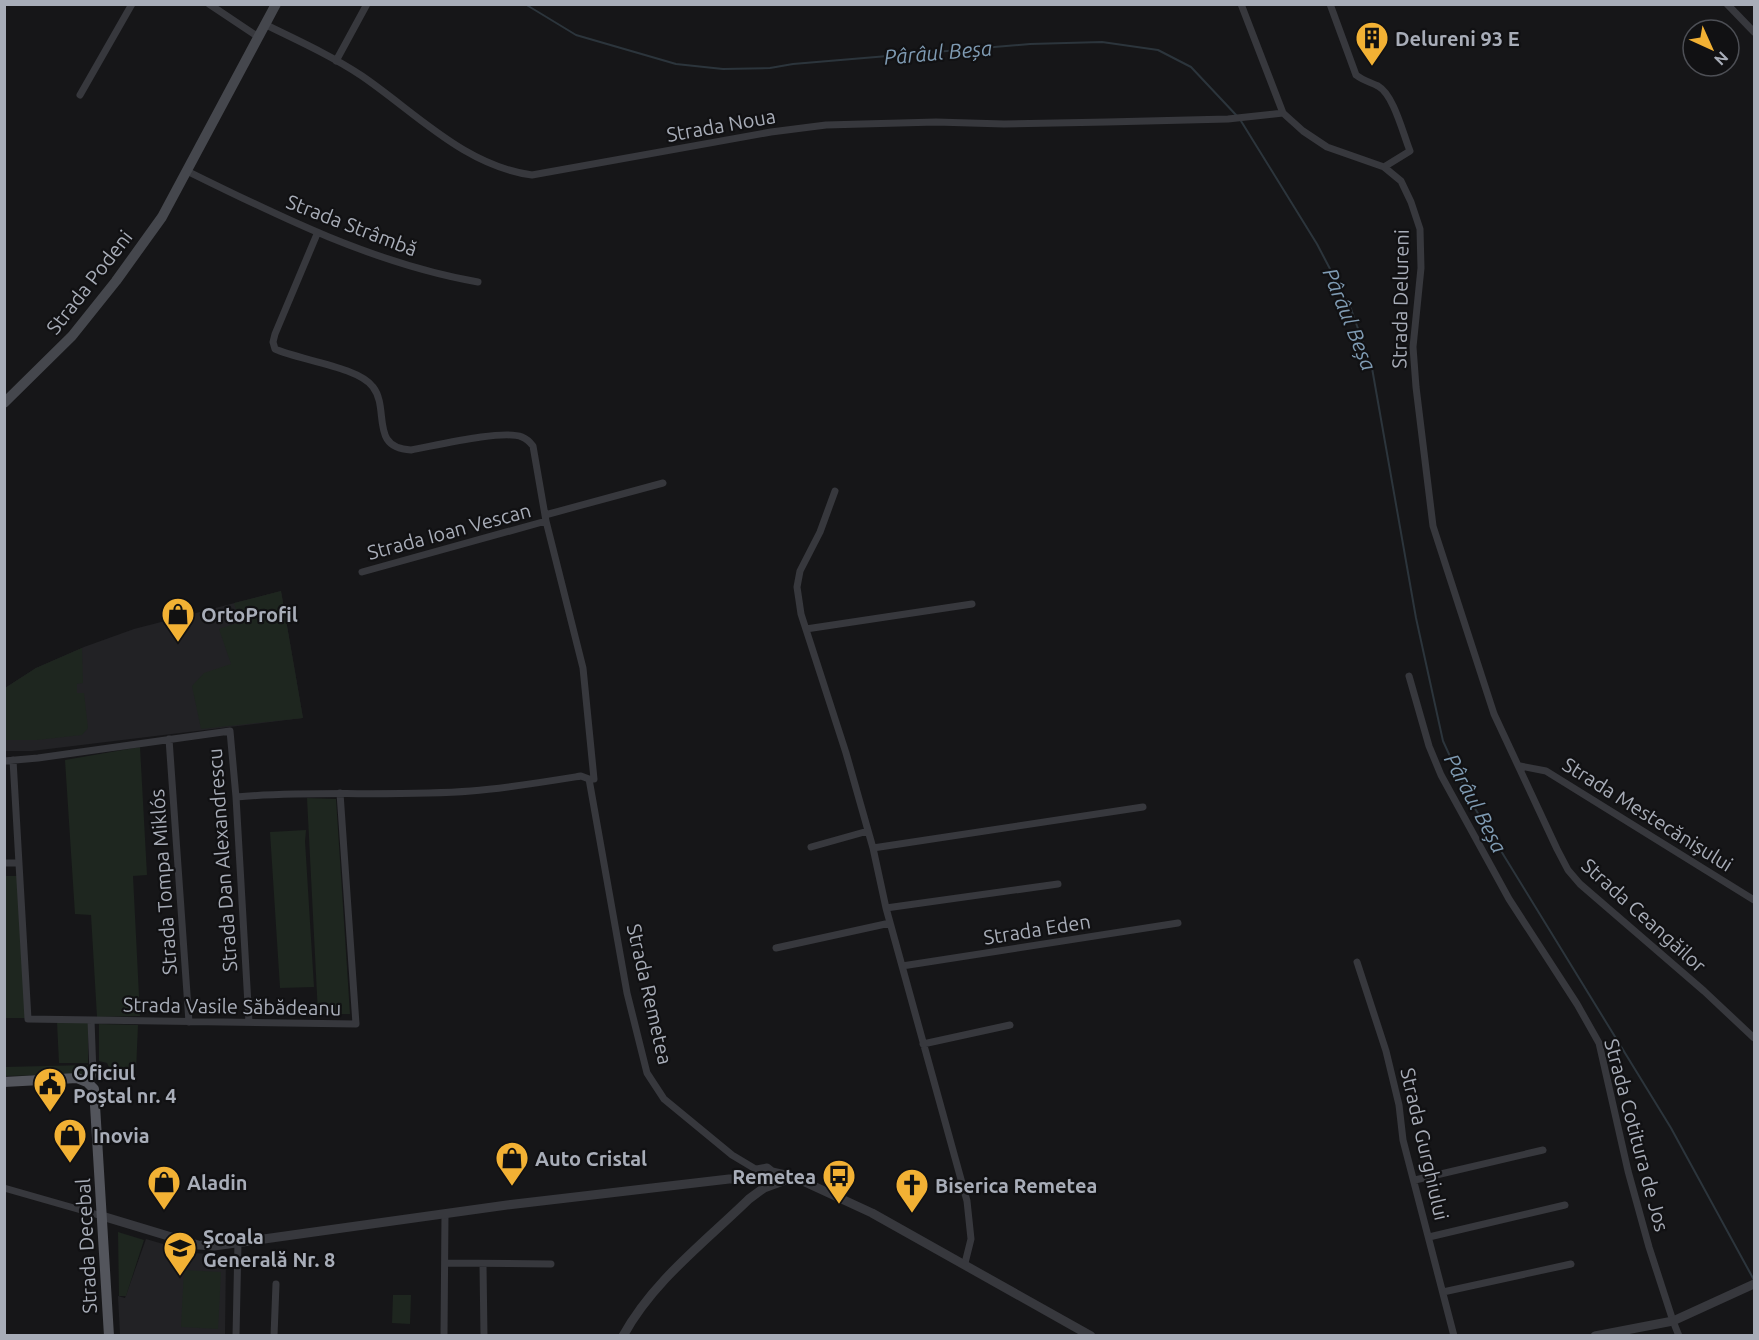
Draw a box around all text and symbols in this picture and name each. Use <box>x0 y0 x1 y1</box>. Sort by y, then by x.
north arrow <box>1681 18 1741 78</box>
building icon: Delureni 93 E <box>1354 20 1390 67</box>
place label: Delureni 93 E <box>1395 27 1520 50</box>
water label: Pârâul Beșa <box>883 35 993 69</box>
text: N <box>1711 48 1732 69</box>
street label: Strada Noua <box>665 104 777 146</box>
street label: Strada Strâmbă <box>283 190 421 260</box>
street label: Strada Podeni <box>41 226 137 338</box>
street label: Strada Delureni <box>1387 229 1413 369</box>
water label: Pârâul Beșa <box>1319 264 1381 374</box>
street label: Strada Ioan Vescan <box>365 498 533 564</box>
shop icon: OrtoProfil <box>160 596 196 643</box>
place label: OrtoProfil <box>201 603 298 626</box>
street label: Strada Dan Alexandrescu <box>203 748 241 972</box>
water label: Pârâul Beșa <box>1440 749 1512 857</box>
street label: Strada Mestecănișului <box>1559 752 1737 876</box>
street label: Strada Tompa Miklós <box>145 788 181 976</box>
street label: Strada Ceangăilor <box>1577 853 1711 977</box>
street label: Strada Eden <box>982 909 1092 949</box>
street label: Strada Remetea <box>623 921 677 1067</box>
street label: Strada Vasile Săbădeanu <box>123 993 341 1019</box>
street label: Strada Cotitura de Jos <box>1600 1036 1674 1234</box>
place label: Oficiul Poștal nr. 4 <box>73 1061 177 1107</box>
public building icon: Oficiul Poștal nr. 4 <box>32 1066 68 1113</box>
street label: Strada Gurghiului <box>1396 1066 1454 1222</box>
shop icon: Inovia <box>52 1117 88 1164</box>
place label: Inovia <box>93 1124 150 1147</box>
shop icon: Auto Cristal <box>494 1140 530 1187</box>
place label: Auto Cristal <box>535 1147 647 1170</box>
bus stop icon: Remetea <box>821 1158 857 1205</box>
shop icon: Aladin <box>146 1164 182 1211</box>
place label: Remetea <box>732 1165 816 1188</box>
church icon: Biserica Remetea <box>894 1167 930 1214</box>
place label: Aladin <box>187 1171 247 1194</box>
place label: Biserica Remetea <box>935 1174 1097 1197</box>
street label: Strada Decebal <box>71 1178 101 1314</box>
place label: Școala Generală Nr. 8 <box>203 1225 335 1271</box>
school or university icon: Școala Generală Nr. 8 <box>162 1230 198 1277</box>

